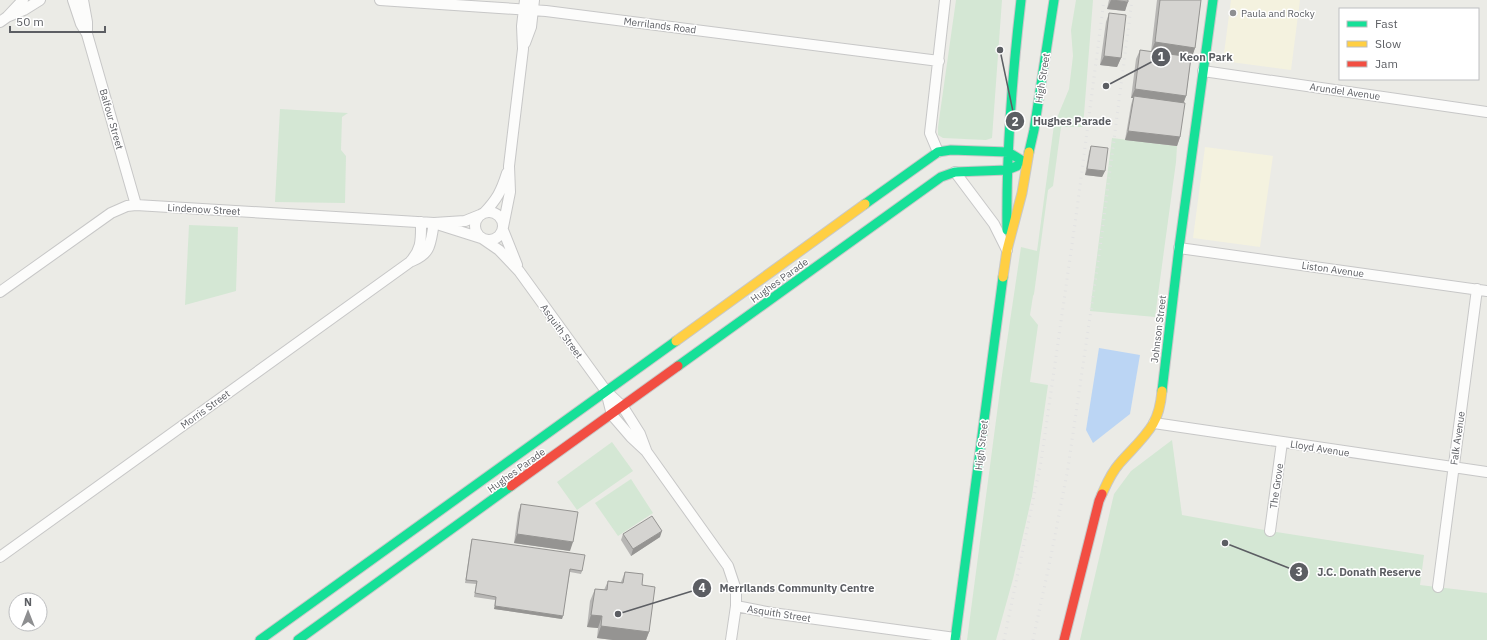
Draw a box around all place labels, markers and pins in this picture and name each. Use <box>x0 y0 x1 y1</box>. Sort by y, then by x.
place label: Paula and Rocky <box>1241 7 1315 20</box>
marker: Paula and Rocky <box>1228 8 1238 18</box>
callout: Keon Park <box>1151 46 1240 69</box>
callout: Hughes Parade <box>1005 110 1120 133</box>
callout: J.C. Donath Reserve <box>1289 560 1429 583</box>
callout: Merrilands Community Centre <box>692 576 883 599</box>

